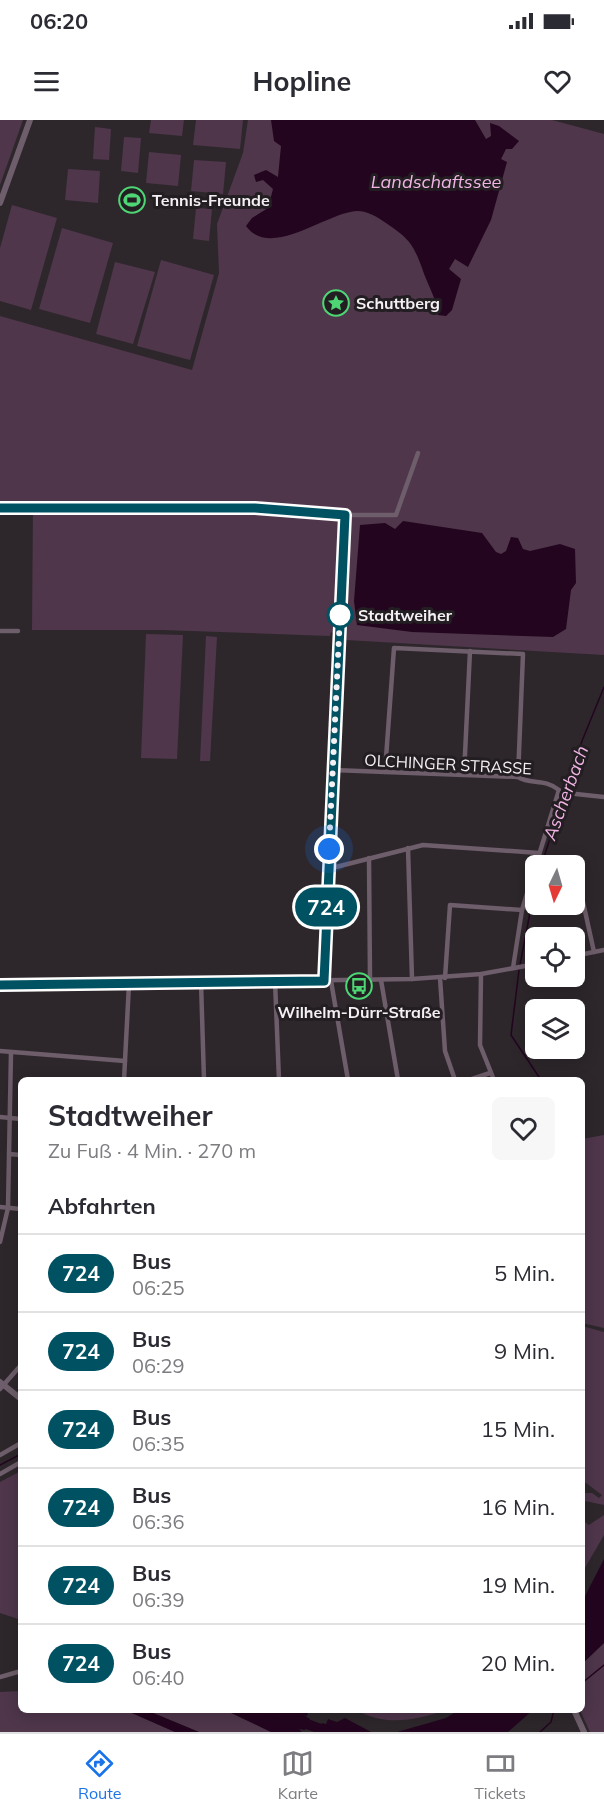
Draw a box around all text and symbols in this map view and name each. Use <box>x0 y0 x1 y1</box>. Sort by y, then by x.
text: 06:20 <box>30 7 88 35</box>
text: Hopline <box>253 64 351 98</box>
icon: menu <box>30 65 63 98</box>
icon: heart <box>541 65 574 98</box>
water label: Landschaftssee <box>371 170 501 193</box>
sports icon: Tennis-Freunde <box>117 185 147 215</box>
place label: Tennis-Freunde <box>152 190 270 210</box>
place icon: Schuttberg <box>321 288 351 318</box>
place label: Schuttberg <box>356 293 440 313</box>
marker: Stadtweiher <box>327 602 353 628</box>
place label: Stadtweiher <box>358 605 453 625</box>
water label: Ascherbach <box>537 742 593 844</box>
street label: OLCHINGER STRASSE <box>364 750 532 778</box>
your location <box>314 834 344 864</box>
north arrow <box>525 855 585 915</box>
map controls <box>525 855 585 1059</box>
line badge: 724 <box>292 888 360 926</box>
text: 724 <box>307 894 345 920</box>
button: locate <box>525 927 585 987</box>
bus stop icon: Wilhelm-Dürr-Straße <box>344 971 374 1001</box>
button: layers <box>525 999 585 1059</box>
place label: Wilhelm-Dürr-Straße <box>278 1002 441 1022</box>
button: heart <box>492 1097 555 1160</box>
text: Stadtweiher <box>48 1098 212 1133</box>
text: Zu Fuß · 4 Min. · 270 m <box>48 1138 256 1163</box>
text: Abfahrten <box>48 1192 156 1220</box>
text: Bus <box>132 1247 171 1275</box>
text: 5 Min. <box>494 1259 555 1287</box>
text: 724 <box>62 1260 100 1286</box>
text: 06:25 <box>132 1275 185 1300</box>
text: Bus <box>132 1325 171 1353</box>
text: 9 Min. <box>494 1337 555 1365</box>
text: 724 <box>62 1338 100 1364</box>
text: 06:29 <box>132 1353 185 1378</box>
text: Bus <box>132 1403 171 1431</box>
text: 15 Min. <box>481 1415 555 1443</box>
text: 724 <box>62 1416 100 1442</box>
text: 06:35 <box>132 1431 185 1456</box>
text: Bus <box>132 1481 171 1509</box>
text: 16 Min. <box>481 1493 555 1521</box>
text: 724 <box>62 1494 100 1520</box>
text: 06:36 <box>132 1509 185 1534</box>
text: Bus <box>132 1559 171 1587</box>
text: 19 Min. <box>481 1571 555 1599</box>
text: 724 <box>62 1572 100 1598</box>
text: 06:39 <box>132 1587 185 1612</box>
text: Bus <box>132 1637 171 1665</box>
text: 20 Min. <box>481 1649 555 1677</box>
text: 724 <box>62 1650 100 1676</box>
text: 06:40 <box>132 1665 185 1690</box>
tab: Route <box>78 1747 122 1803</box>
tab: Karte <box>278 1747 318 1803</box>
tab: Tickets <box>474 1747 526 1803</box>

